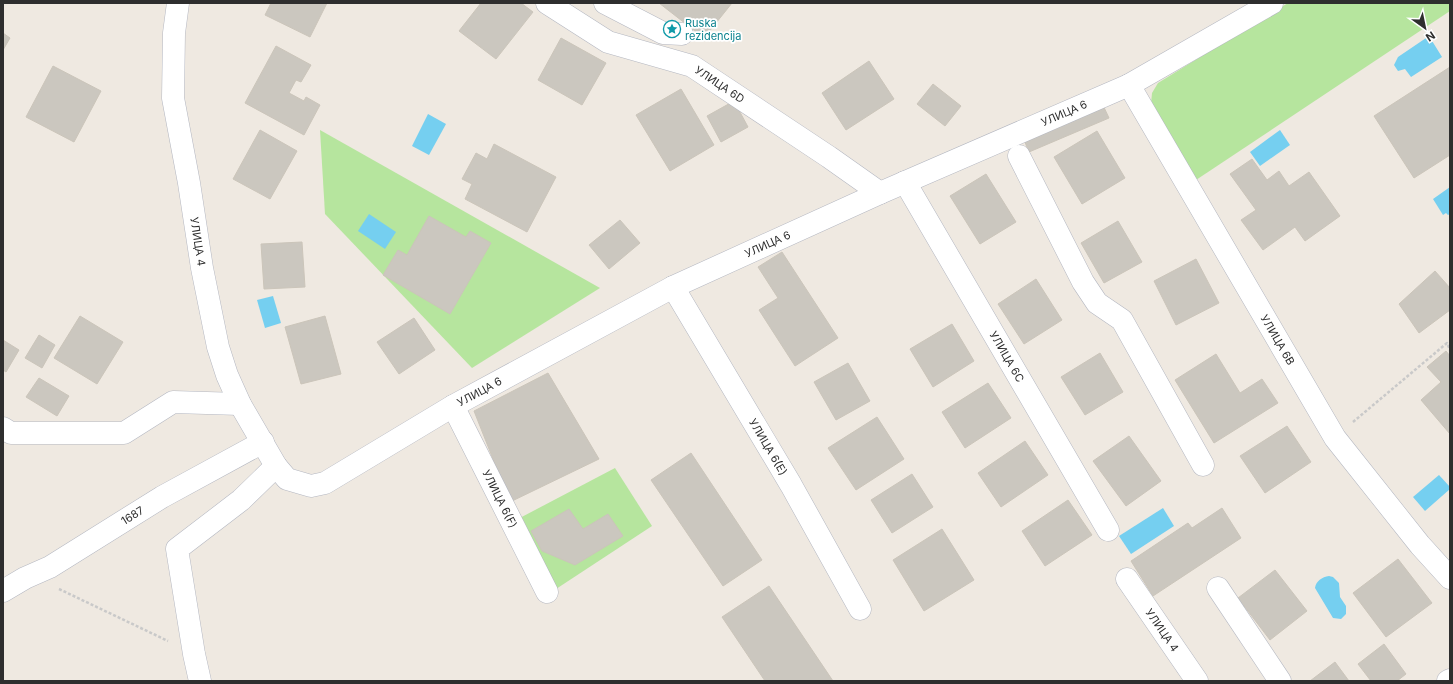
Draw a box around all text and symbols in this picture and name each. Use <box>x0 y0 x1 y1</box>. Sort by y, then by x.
north arrow <box>1405 8 1445 48</box>
place label: Ruska rezidencija <box>685 16 741 43</box>
place icon: Ruska rezidencija <box>662 19 682 39</box>
text: N <box>1423 28 1438 45</box>
street label: УЛИЦА 6D <box>692 63 747 106</box>
street label: УЛИЦА 6 <box>1039 97 1089 129</box>
street label: УЛИЦА 4 <box>187 216 209 267</box>
street label: УЛИЦА 6 <box>742 227 793 261</box>
street label: УЛИЦА 6B <box>1258 312 1298 368</box>
street label: УЛИЦА 6C <box>986 328 1027 385</box>
street label: УЛИЦА 6 <box>455 374 504 410</box>
street label: УЛИЦА 6(E) <box>746 416 791 478</box>
street label: УЛИЦА 6(F) <box>479 467 520 530</box>
street label: 1687 <box>118 503 146 528</box>
street label: УЛИЦА 4 <box>1142 606 1182 654</box>

